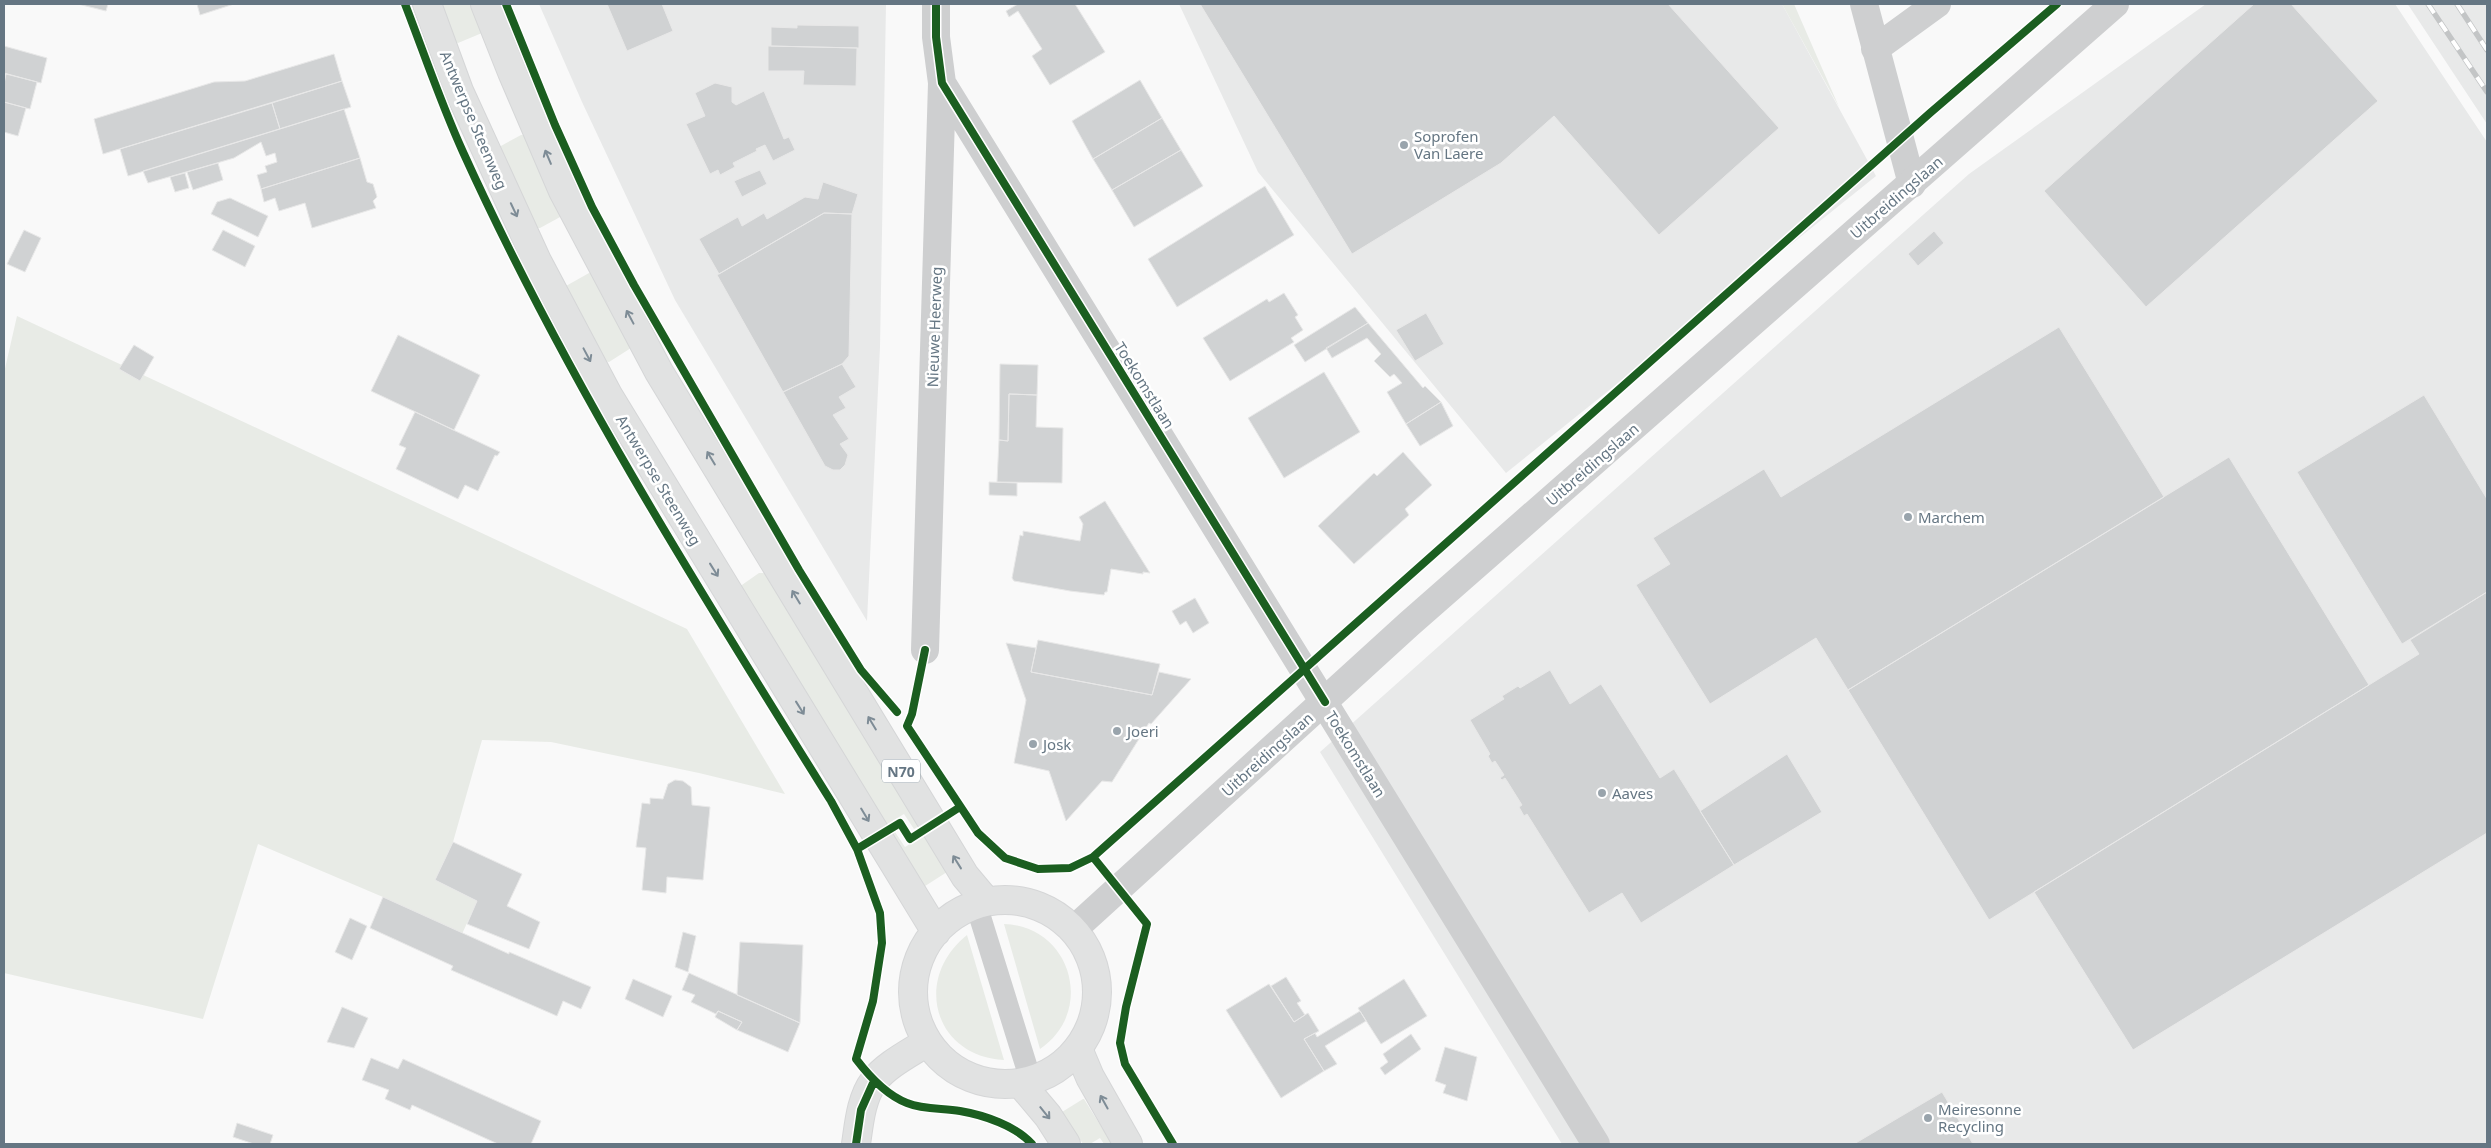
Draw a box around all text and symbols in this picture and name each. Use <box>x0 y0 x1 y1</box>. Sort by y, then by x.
street label: Antwerpse Steenweg <box>436 48 512 192</box>
place label: Soprofen Van Laere <box>1414 126 1483 163</box>
marker: Soprofen Van Laere <box>1398 139 1410 151</box>
one-way arrow <box>543 150 553 165</box>
street label: Uitbreidingslaan <box>1845 151 1947 243</box>
one-way arrow <box>509 202 519 217</box>
street label: Nieuwe Heerweg <box>922 266 946 388</box>
one-way arrow <box>625 310 634 325</box>
street label: Toekomstlaan <box>1110 338 1180 432</box>
one-way arrow <box>583 347 592 362</box>
street label: Antwerpse Steenweg <box>612 411 706 549</box>
street label: Uitbreidingslaan <box>1541 418 1643 510</box>
one-way arrow <box>706 451 716 465</box>
place label: Marchem <box>1918 507 1985 527</box>
marker: Marchem <box>1902 511 1914 523</box>
one-way arrow <box>710 562 720 576</box>
one-way arrow <box>790 590 800 604</box>
one-way arrow <box>794 701 805 715</box>
street label: Toekomstlaan <box>1321 707 1391 801</box>
street label: Uitbreidingslaan <box>1217 708 1317 800</box>
one-way arrow <box>867 717 877 731</box>
place label: Joeri <box>1125 721 1159 741</box>
marker: Joeri <box>1111 725 1123 737</box>
place label: Josk <box>1041 734 1071 754</box>
marker: Josk <box>1027 738 1039 750</box>
road number: N70 <box>882 759 920 782</box>
place label: Aaves <box>1612 783 1653 803</box>
marker: Aaves <box>1596 787 1608 799</box>
one-way arrow <box>861 808 871 822</box>
one-way arrow <box>951 856 961 870</box>
one-way arrow <box>1099 1094 1109 1109</box>
place label: Meiresonne Recycling <box>1938 1099 2022 1136</box>
one-way arrow <box>1039 1106 1050 1119</box>
marker: Meiresonne Recycling <box>1922 1112 1934 1124</box>

